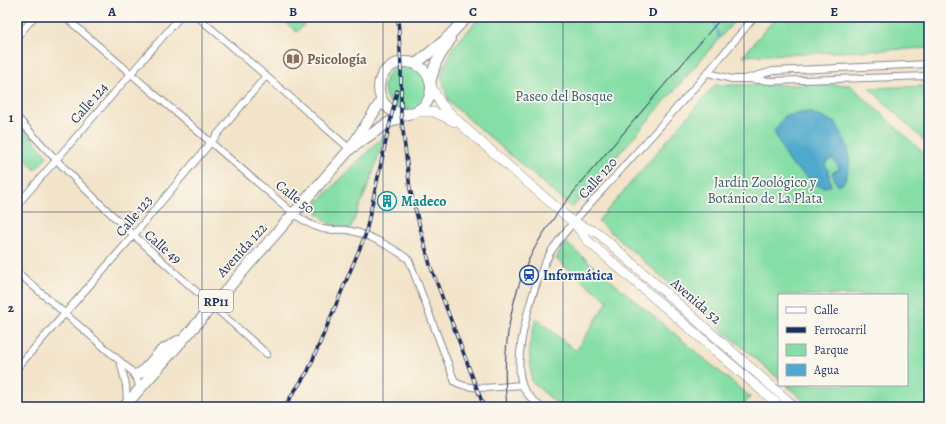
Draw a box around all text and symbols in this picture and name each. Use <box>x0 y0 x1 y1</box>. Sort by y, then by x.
text: A <box>107 3 117 20</box>
text: B <box>289 3 297 20</box>
text: C <box>469 3 477 20</box>
text: D <box>648 3 658 20</box>
text: E <box>830 3 838 20</box>
library icon: Psicología <box>282 48 304 70</box>
place label: Psicología <box>307 50 367 69</box>
street label: Calle 124 <box>66 78 112 128</box>
park label: Paseo del Bosque <box>515 87 613 106</box>
text: 1 <box>9 109 14 126</box>
street label: Calle 120 <box>574 153 622 203</box>
park label: Jardín Zoológico y Botánico de La Plata <box>707 173 823 208</box>
street label: Calle 50 <box>272 176 318 218</box>
building icon: Madeco <box>376 190 398 212</box>
street label: Calle 123 <box>111 191 157 241</box>
place label: Madeco <box>401 192 446 211</box>
street label: Avenida 122 <box>212 219 272 282</box>
street label: Calle 49 <box>140 225 186 269</box>
station icon: Informática <box>518 264 540 286</box>
place label: Informática <box>543 266 614 285</box>
street label: Avenida 52 <box>666 273 726 328</box>
road number: RP11 <box>199 290 233 312</box>
legend <box>778 294 908 386</box>
text: 2 <box>8 299 15 316</box>
text: Calle <box>814 302 838 318</box>
text: Ferrocarril <box>814 322 866 338</box>
text: Parque <box>814 342 849 358</box>
text: Agua <box>813 362 840 378</box>

